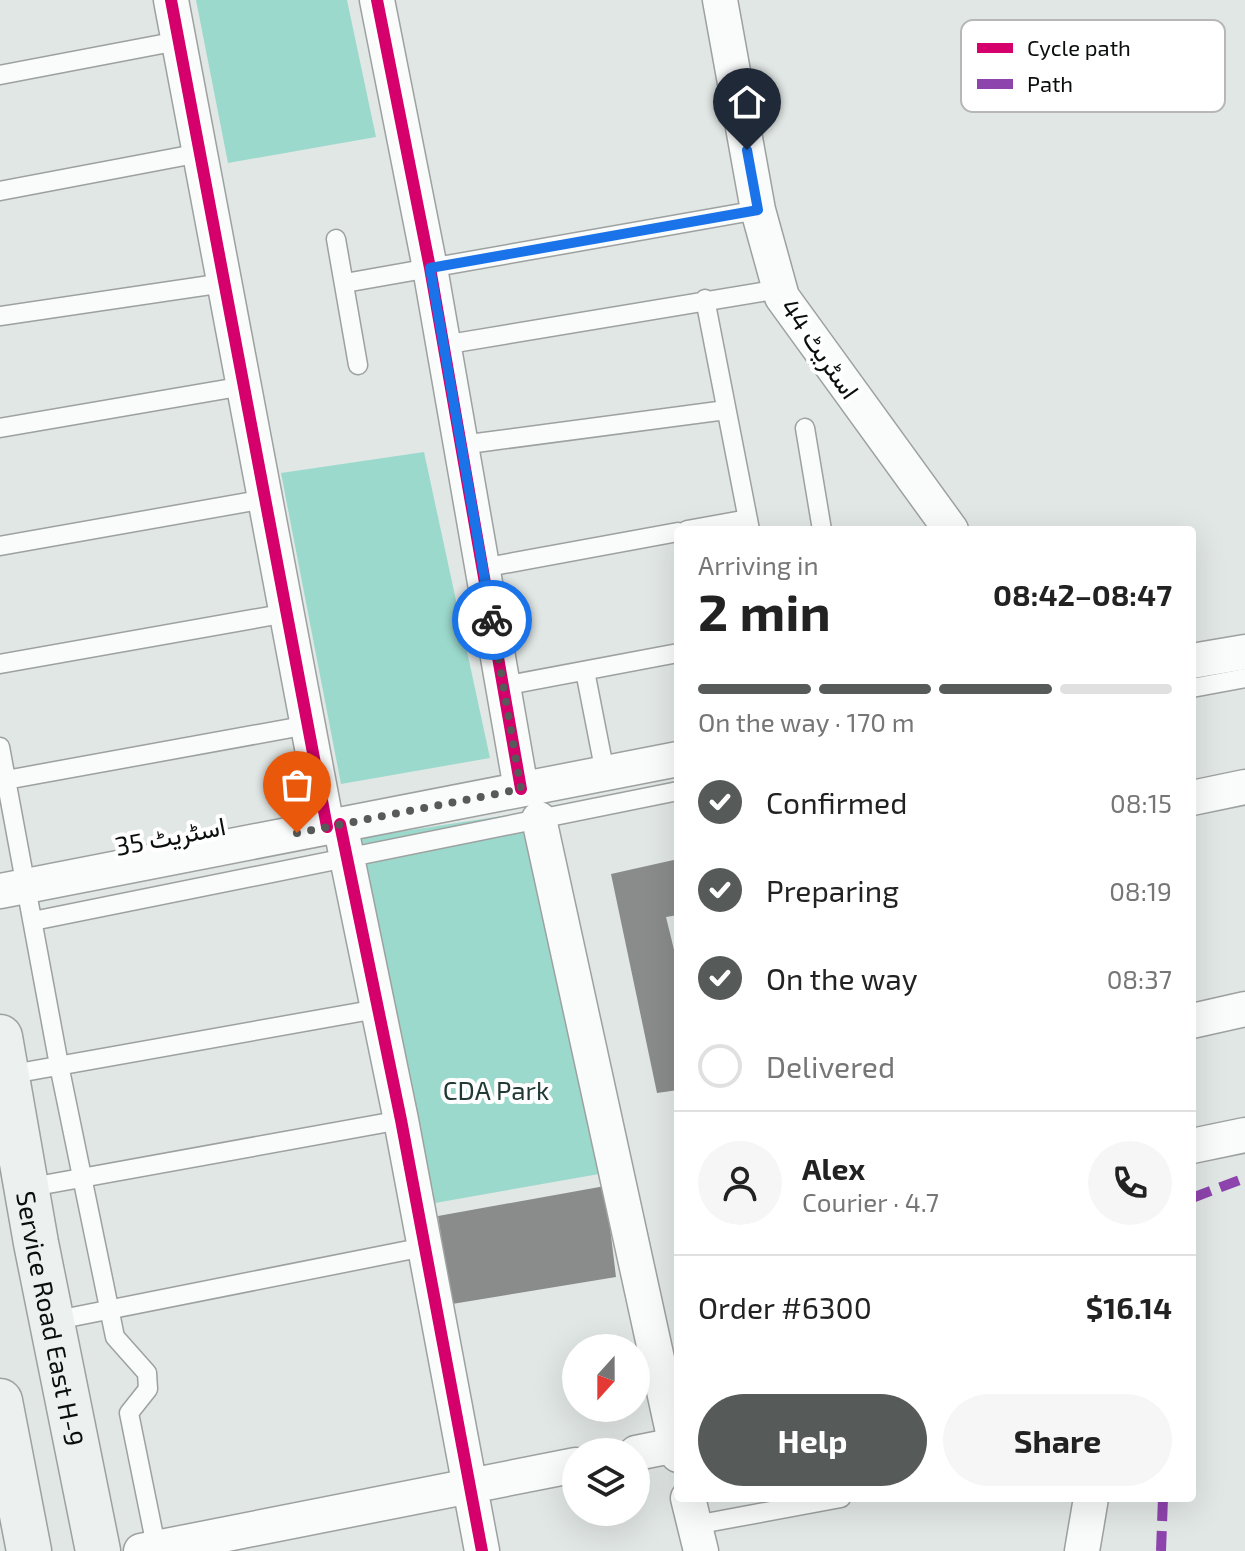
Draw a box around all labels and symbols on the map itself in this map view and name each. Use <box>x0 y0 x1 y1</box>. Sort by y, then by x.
legend <box>961 20 1225 112</box>
text: Cycle path <box>1027 34 1131 60</box>
pin <box>713 68 781 150</box>
text: Path <box>1027 70 1073 96</box>
street label: اسٹریٹ 44 <box>774 292 867 405</box>
courier <box>452 580 532 660</box>
pin <box>263 751 331 833</box>
street label: اسٹریٹ 35 <box>112 809 228 863</box>
park label: CDA Park <box>443 1074 549 1105</box>
street label: Service Road East H-9 <box>12 1189 92 1448</box>
north arrow <box>562 1334 650 1422</box>

